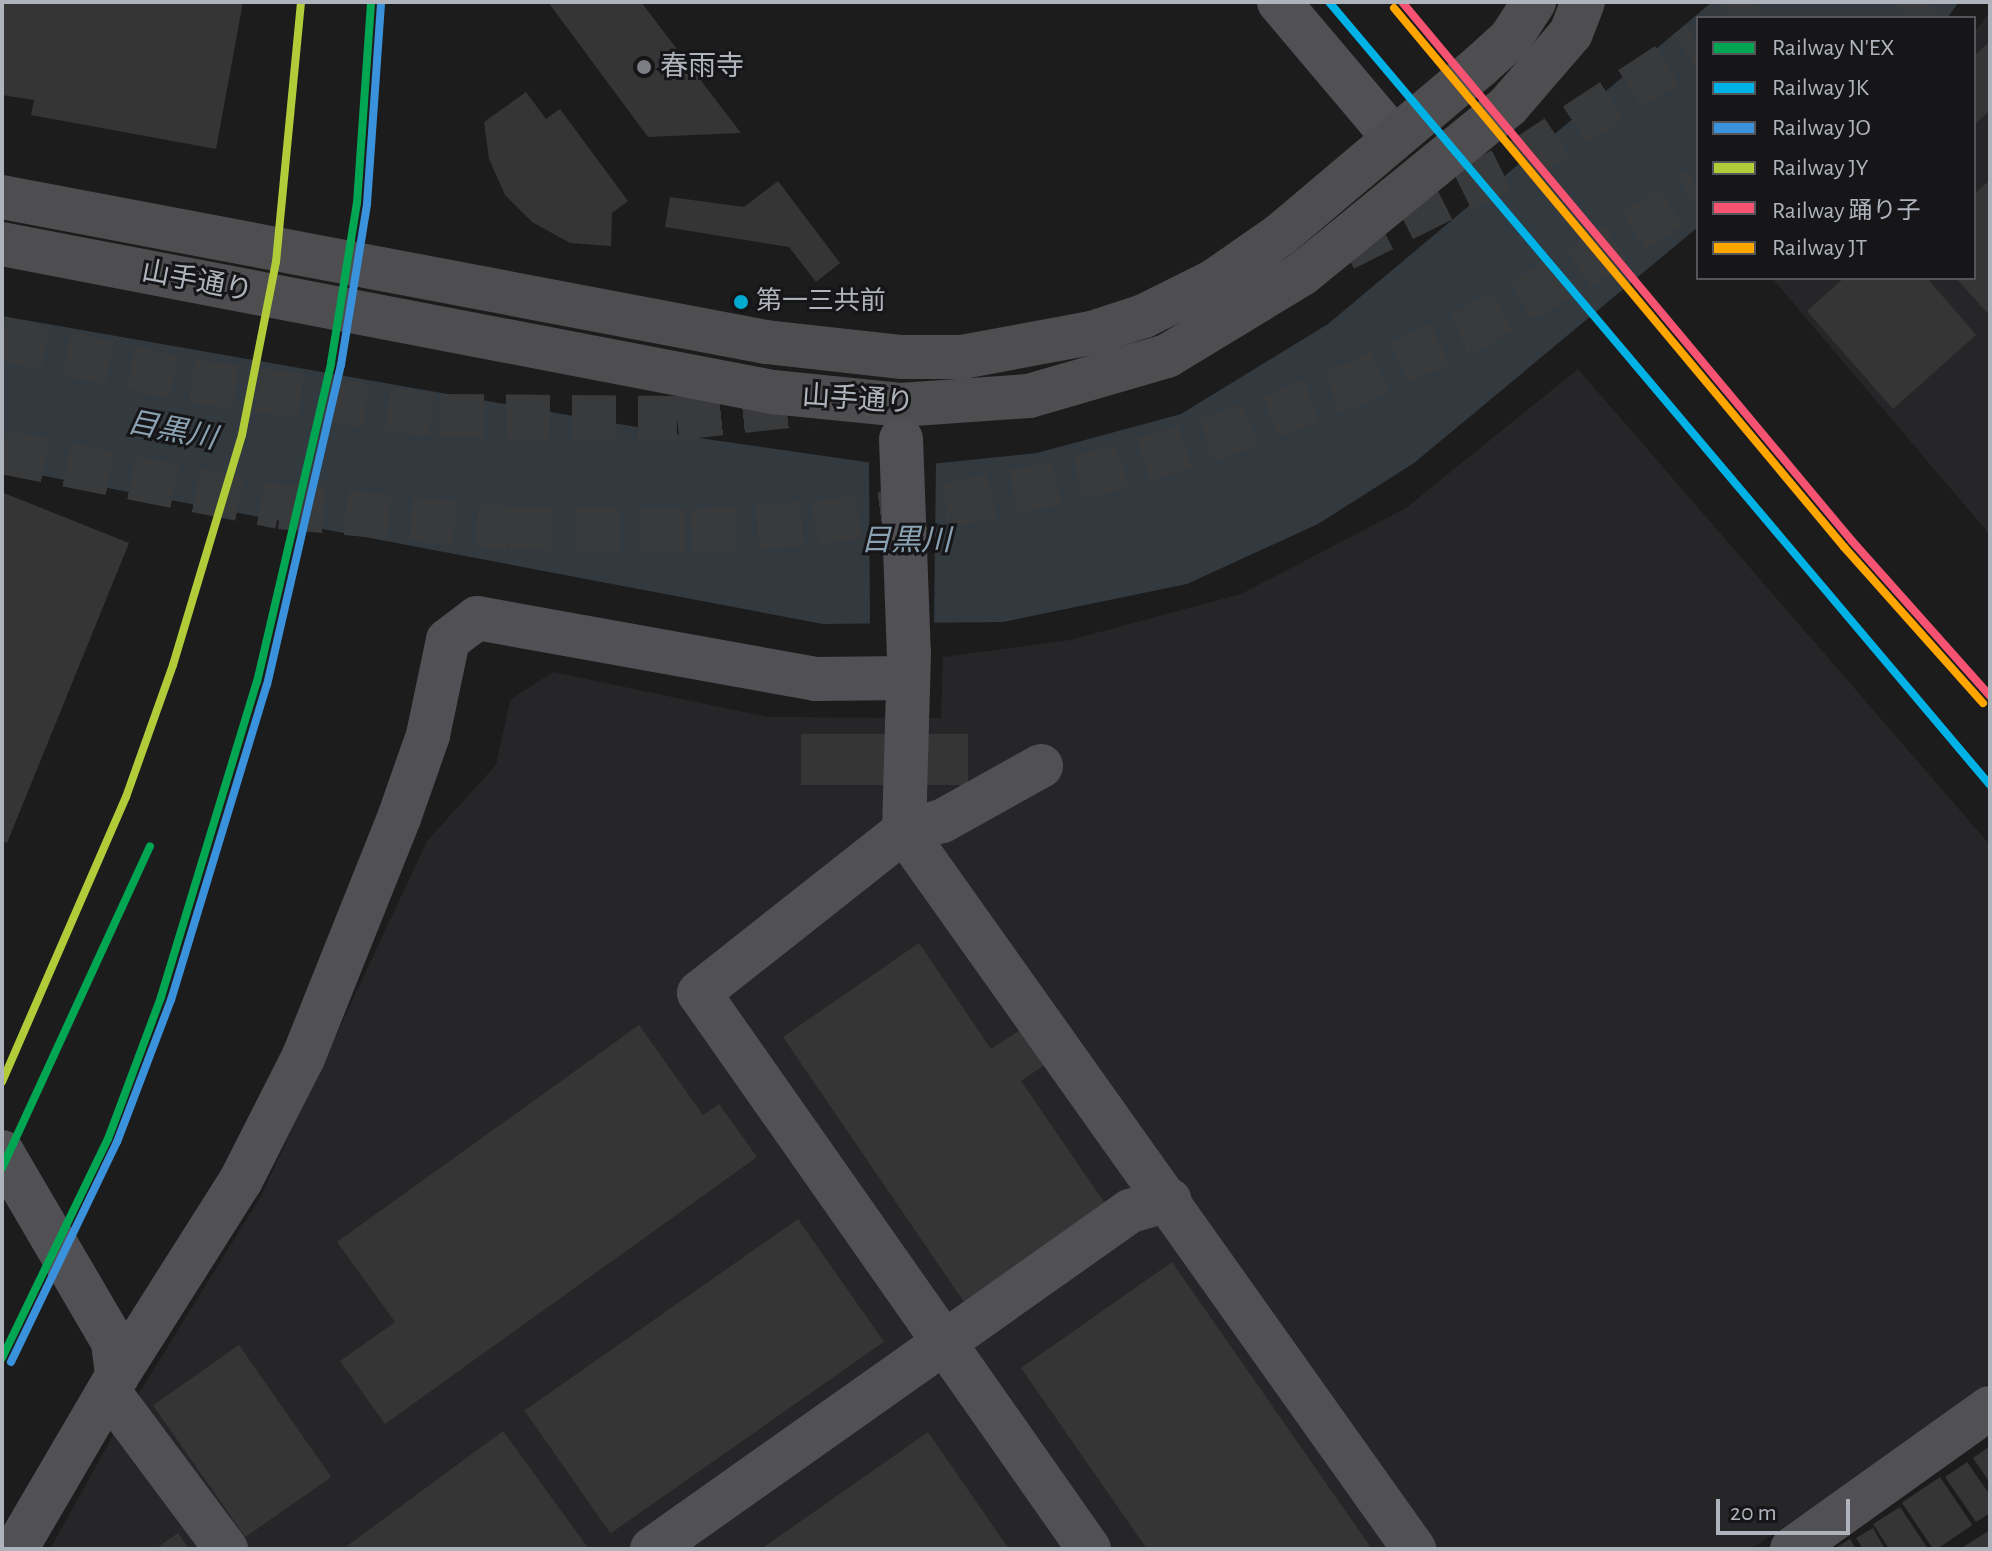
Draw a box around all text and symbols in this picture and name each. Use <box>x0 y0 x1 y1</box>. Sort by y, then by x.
legend <box>1696 16 1976 280</box>
text: Railway N'EX <box>1772 36 1895 60</box>
place label: 春雨寺 <box>660 50 744 84</box>
marker: 春雨寺 <box>635 58 653 76</box>
text: Railway JK <box>1772 76 1869 100</box>
text: Railway JO <box>1772 116 1871 140</box>
text: Railway JY <box>1772 156 1869 180</box>
text: Railway 踊り子 <box>1772 199 1920 223</box>
text: Railway JT <box>1772 236 1867 260</box>
street label: 山手通り <box>139 255 255 309</box>
place label: 第一三共前 <box>756 286 886 318</box>
marker: 第一三共前 <box>733 294 749 310</box>
street label: 山手通り <box>801 379 915 421</box>
water label: 目黒川 <box>124 405 220 457</box>
water label: 目黒川 <box>861 523 951 559</box>
scale bar <box>1720 1483 1854 1533</box>
text: 20 m <box>1730 1501 1777 1525</box>

